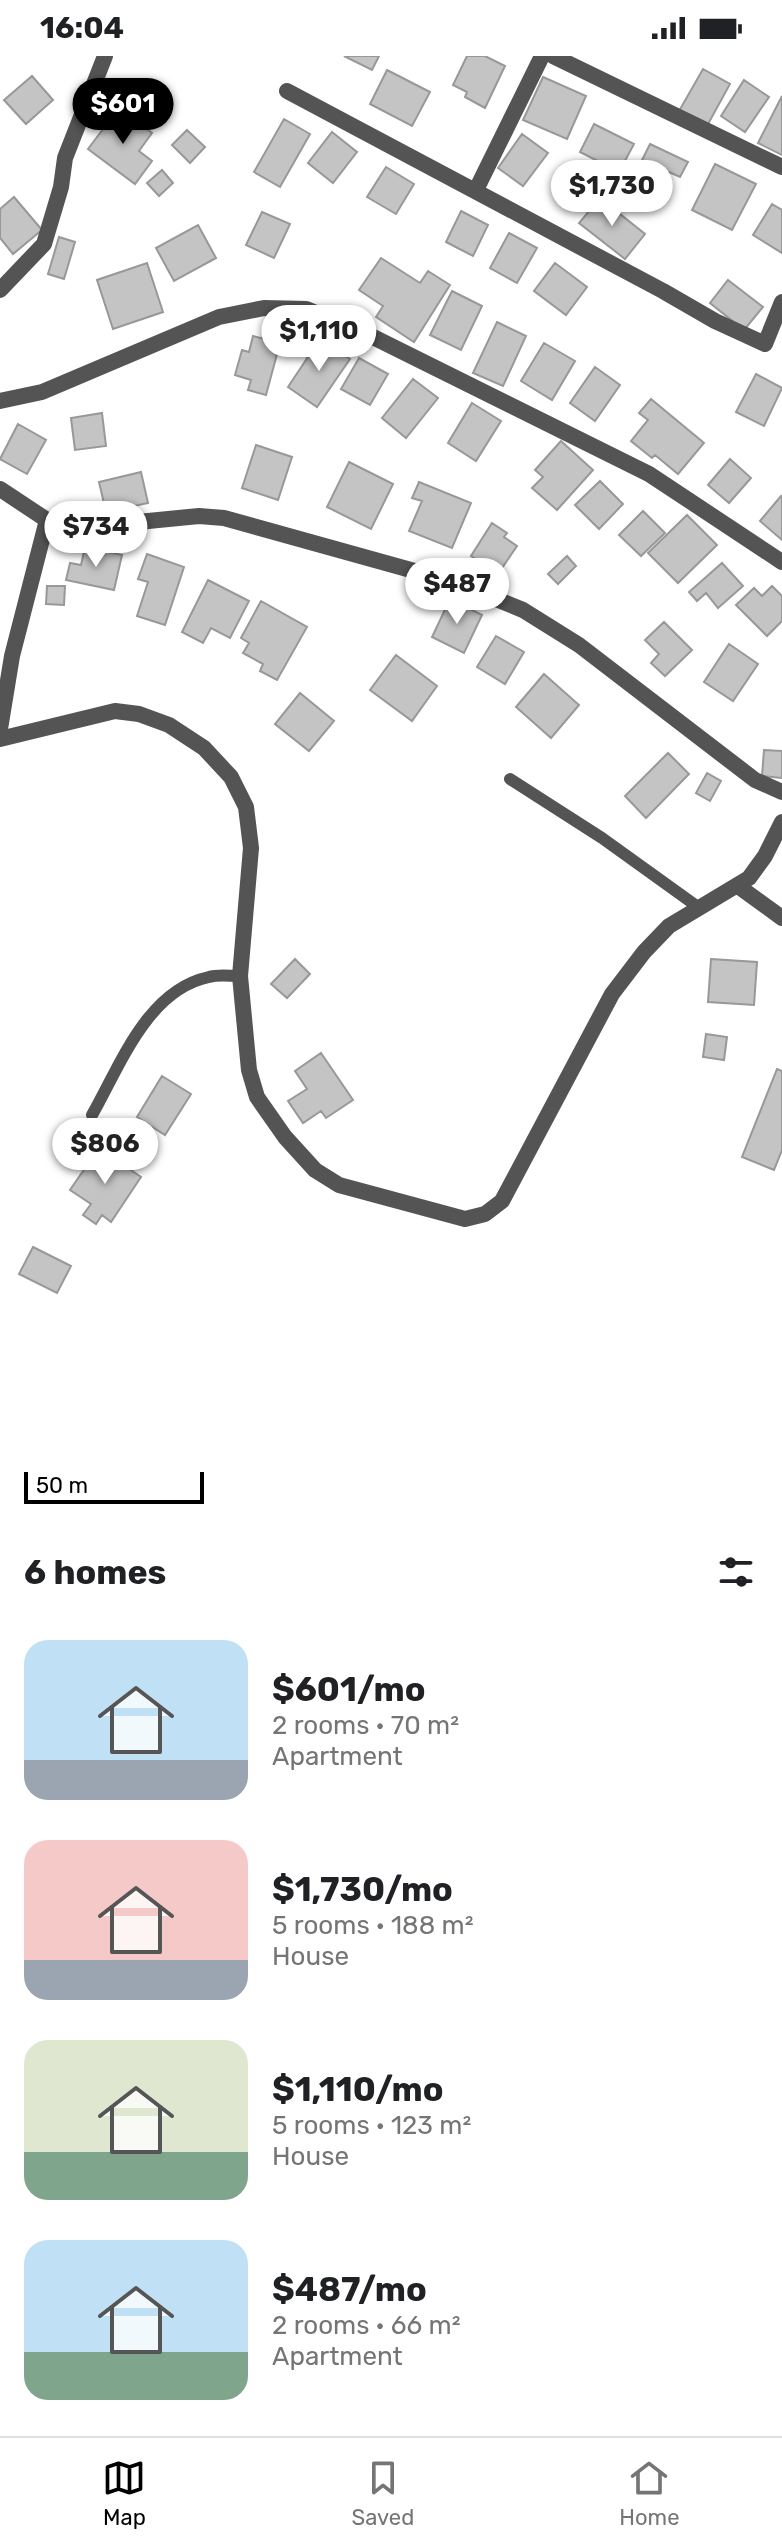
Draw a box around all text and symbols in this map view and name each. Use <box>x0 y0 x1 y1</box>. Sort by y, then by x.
text: 16:04 <box>40 10 124 46</box>
pin: $601 <box>76 78 170 146</box>
text: $601 <box>91 88 155 119</box>
pin: $1,730 <box>547 160 677 228</box>
text: $1,730 <box>569 170 655 201</box>
pin: $1,110 <box>254 305 384 373</box>
text: $1,110 <box>279 315 359 346</box>
pin: $734 <box>49 501 143 569</box>
text: $734 <box>62 511 130 542</box>
pin: $487 <box>410 558 504 626</box>
text: $487 <box>423 568 491 599</box>
pin: $806 <box>58 1118 152 1186</box>
text: $806 <box>70 1128 140 1159</box>
scale bar <box>24 1468 204 1504</box>
text: 50 m <box>36 1472 88 1499</box>
icon: filters <box>714 1550 758 1594</box>
text: 6 homes <box>24 1552 166 1593</box>
text: $601/mo <box>272 1669 426 1710</box>
icon: home <box>88 1672 184 1768</box>
text: 2 rooms · 70 m² <box>272 1710 459 1741</box>
text: Apartment <box>272 1741 403 1772</box>
text: $1,730/mo <box>272 1869 453 1910</box>
icon: home <box>88 1872 184 1968</box>
text: 5 rooms · 188 m² <box>272 1910 474 1941</box>
text: House <box>272 1941 349 1972</box>
text: $1,110/mo <box>272 2069 444 2110</box>
icon: home <box>88 2072 184 2168</box>
text: 5 rooms · 123 m² <box>272 2110 471 2141</box>
text: House <box>272 2141 349 2172</box>
text: $487/mo <box>272 2269 427 2310</box>
icon: home <box>88 2272 184 2368</box>
text: 2 rooms · 66 m² <box>272 2310 461 2341</box>
text: Apartment <box>272 2341 403 2372</box>
tab: Map <box>102 2456 146 2531</box>
tab: Saved <box>351 2456 414 2531</box>
tab: Home <box>619 2456 679 2531</box>

